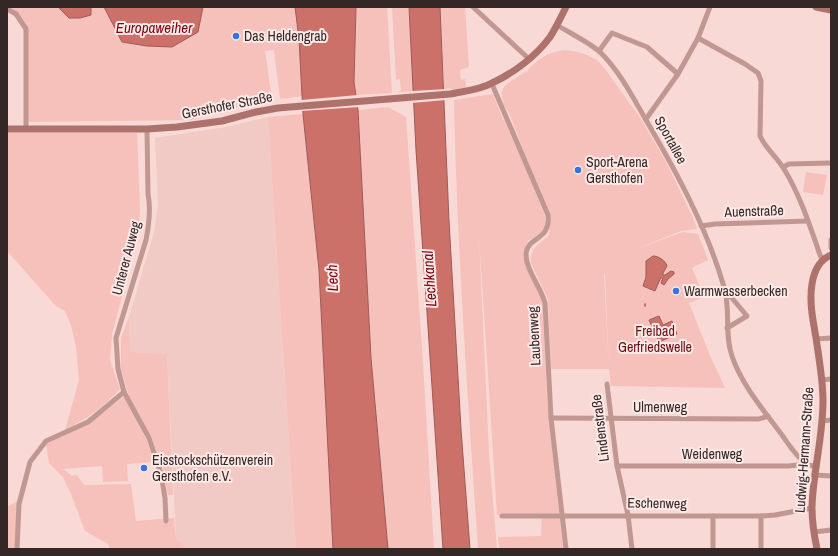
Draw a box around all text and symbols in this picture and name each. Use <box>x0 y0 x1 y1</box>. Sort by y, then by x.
water label: Europaweiher <box>116 17 193 38</box>
place label: Das Heldengrab <box>244 27 327 45</box>
marker: Das Heldengrab <box>231 31 241 41</box>
street label: Gersthofer Straße <box>180 87 274 123</box>
street label: Sportallee <box>651 113 691 167</box>
place label: Sport-Arena Gersthofen <box>586 153 649 187</box>
marker: Sport-Arena Gersthofen <box>573 165 583 175</box>
street label: Auenstraße <box>723 201 784 221</box>
street label: Unterer Auweg <box>107 218 145 297</box>
water label: Lechkanal <box>417 250 441 308</box>
water label: Lech <box>321 264 343 292</box>
place label: Warmwasserbecken <box>684 282 788 300</box>
marker: Warmwasserbecken <box>671 286 681 296</box>
street label: Laubenweg <box>523 305 545 366</box>
park label: Freibad Gerfriedswelle <box>618 322 692 356</box>
street label: Ludwig-Hermann-Straße <box>791 386 817 514</box>
street label: Lindenstraße <box>587 393 613 463</box>
street label: Ulmenweg <box>633 398 688 416</box>
street label: Weidenweg <box>682 445 743 463</box>
place label: Eisstockschützenverein Gersthofen e.V. <box>152 451 273 485</box>
marker: Eisstockschützenverein Gersthofen e.V. <box>139 463 149 473</box>
street label: Eschenweg <box>627 493 687 513</box>

